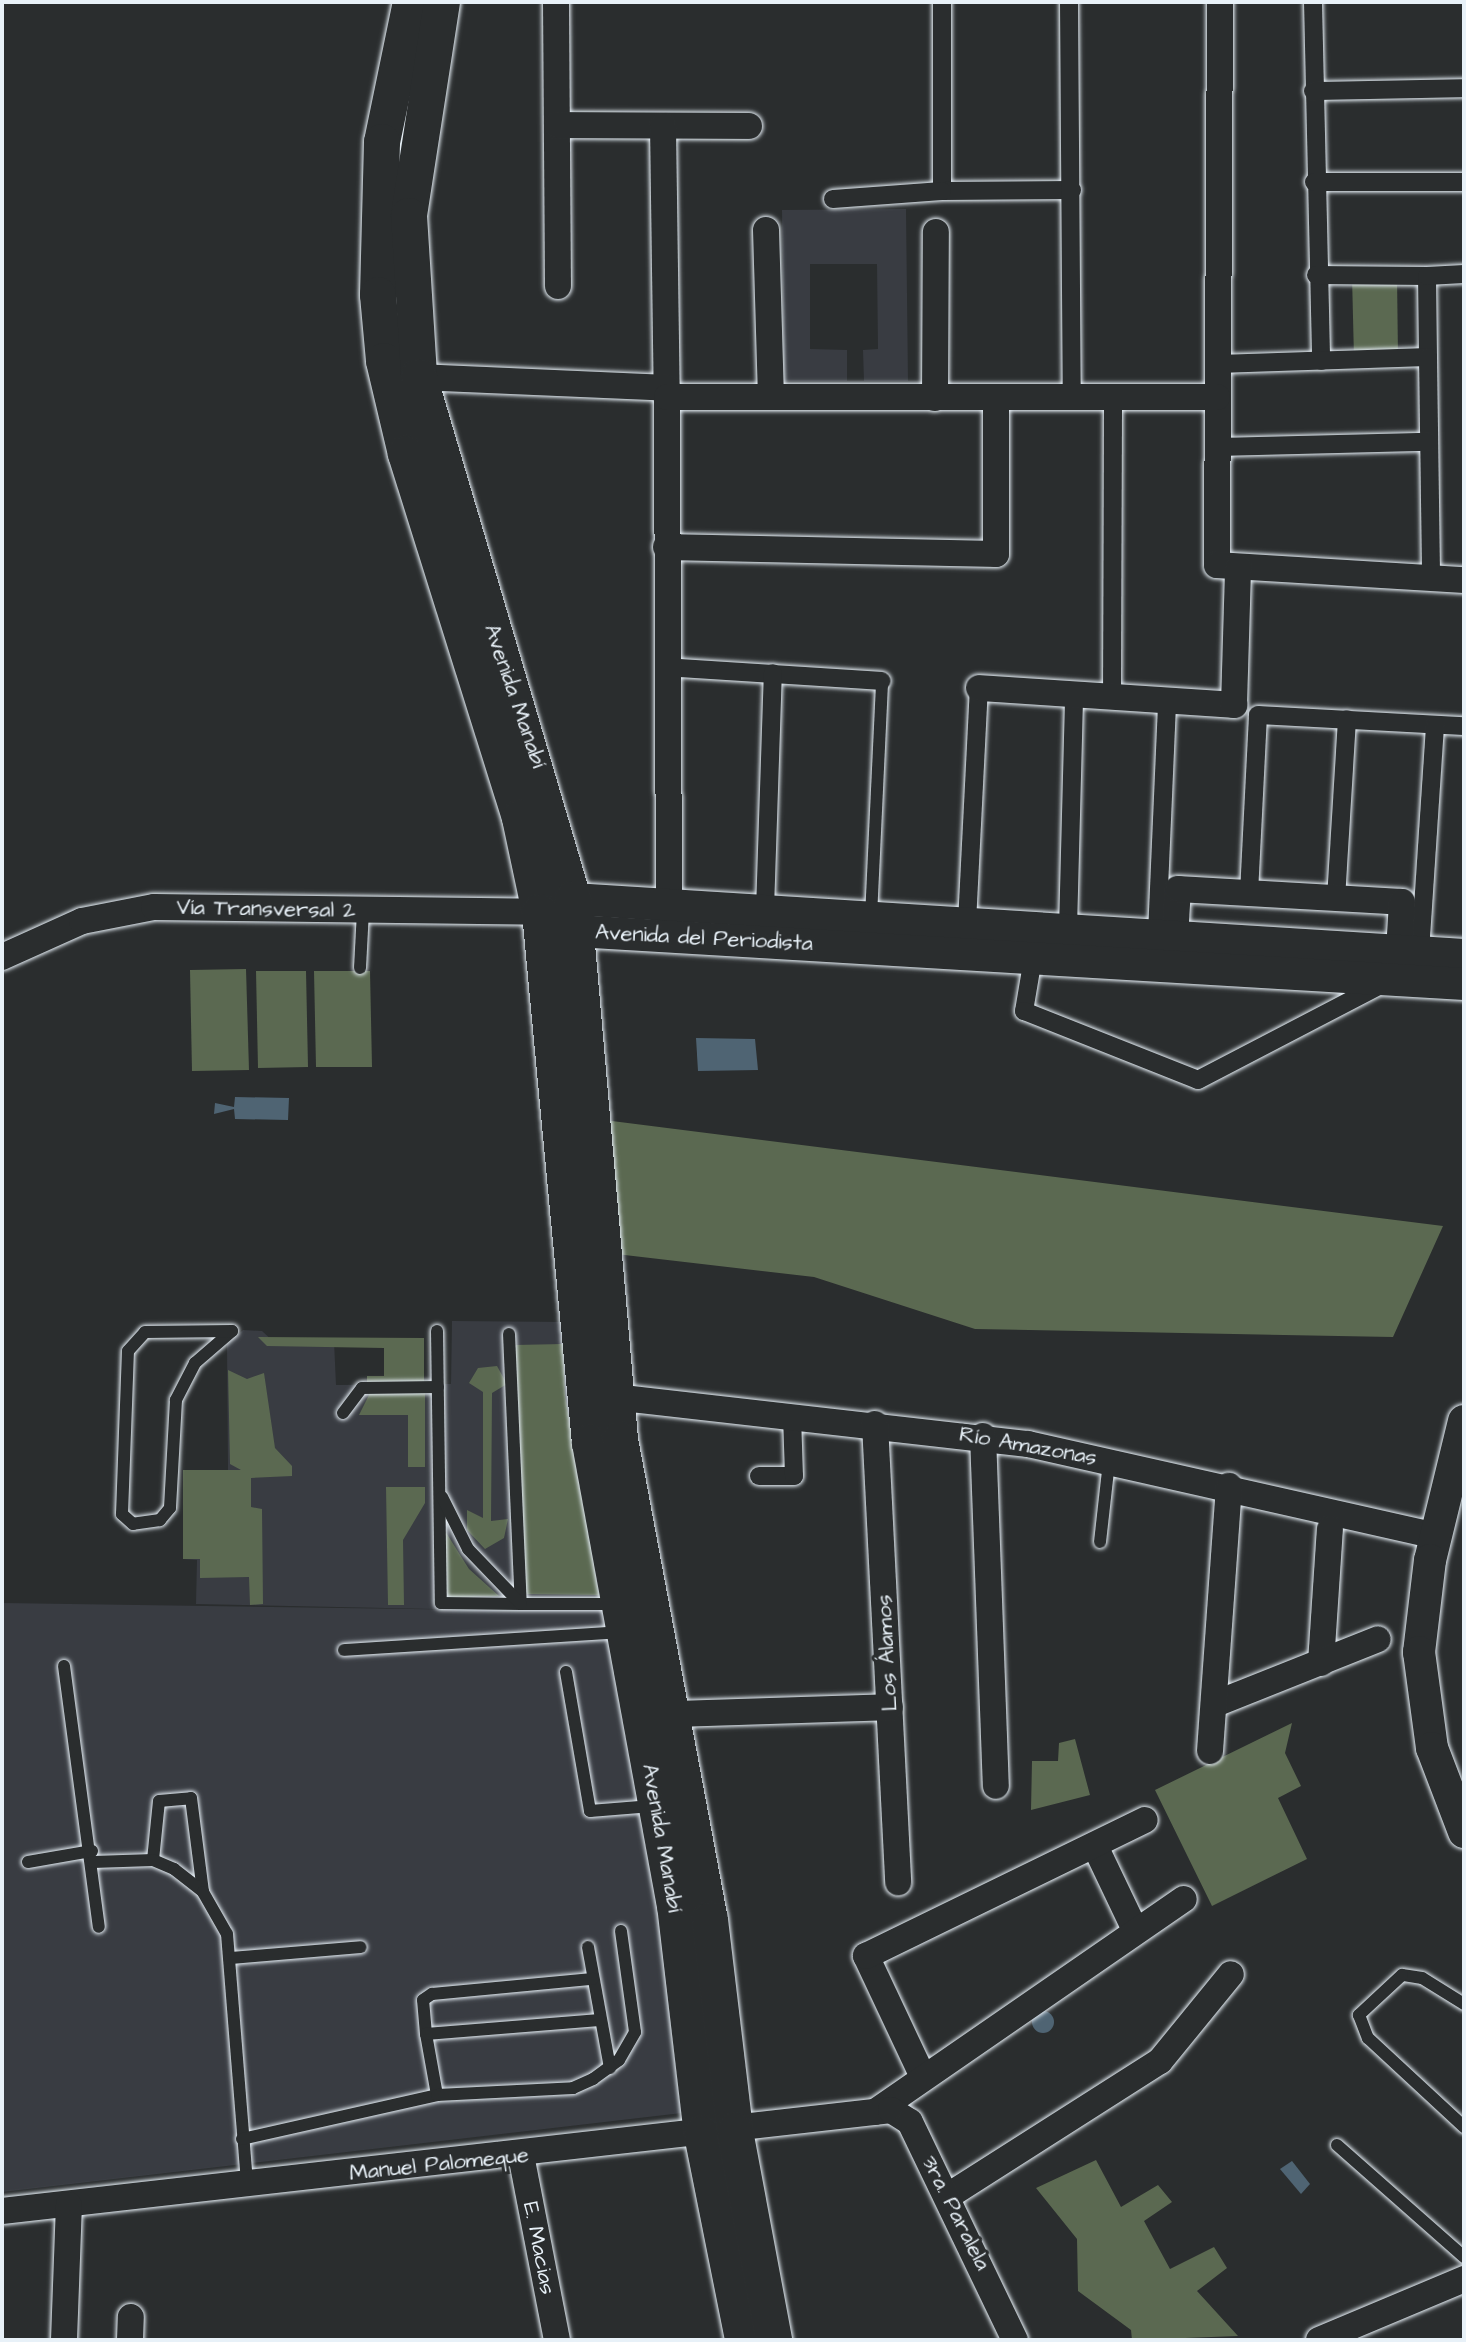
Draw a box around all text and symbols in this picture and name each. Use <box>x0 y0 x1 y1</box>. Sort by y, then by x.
street label: Avenida Manabí <box>478 621 552 771</box>
street label: Vía Transversal 2 <box>176 894 356 924</box>
street label: Avenida del Periodista <box>594 919 814 957</box>
street label: Río Amazonas <box>957 1421 1099 1471</box>
street label: Los Álamos <box>871 1594 903 1712</box>
street label: Avenida Manabí <box>636 1762 688 1914</box>
street label: Manuel Palomeque <box>348 2141 530 2187</box>
street label: 3ra. Paralela <box>916 2151 996 2275</box>
street label: E. Macias <box>517 2199 561 2297</box>

